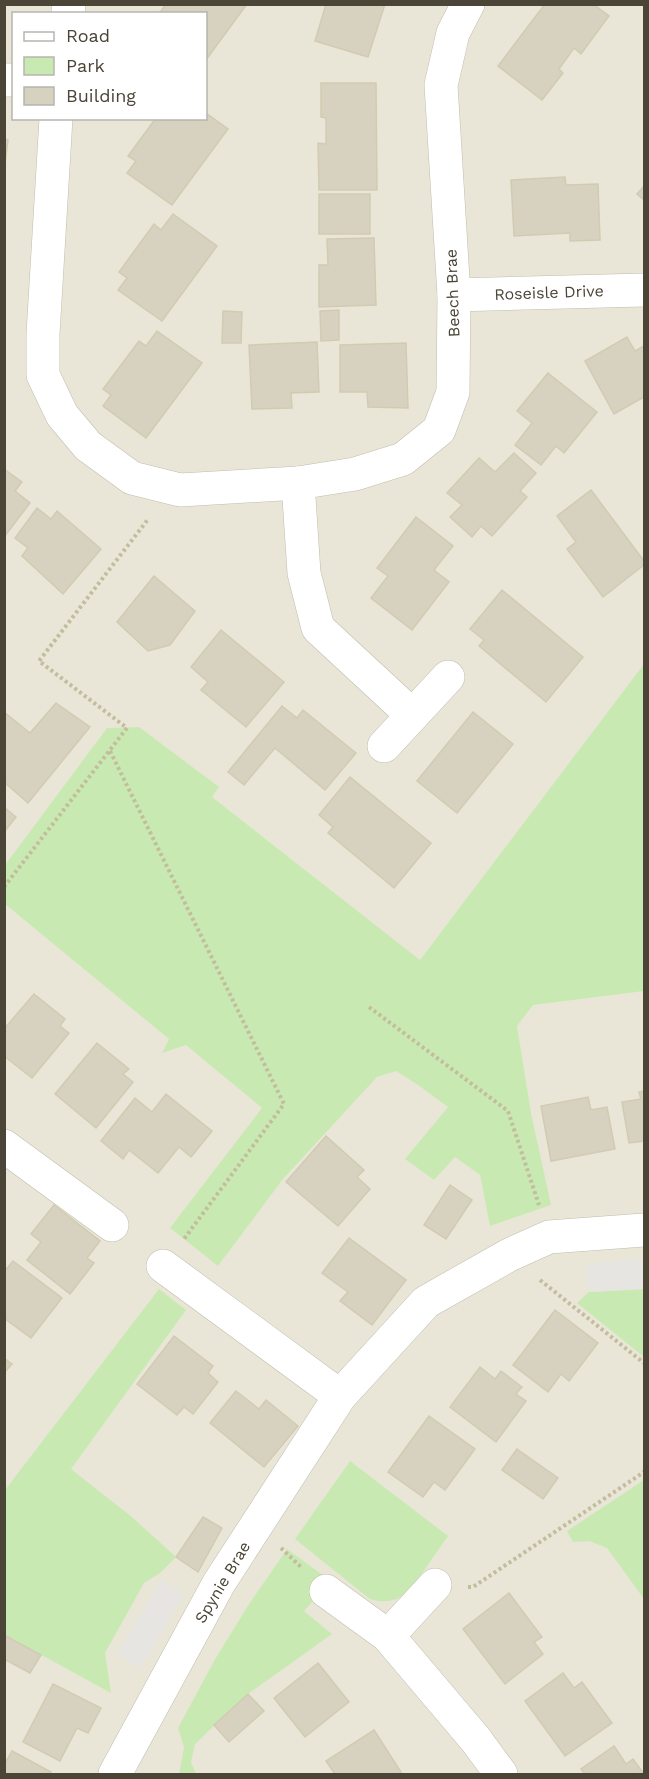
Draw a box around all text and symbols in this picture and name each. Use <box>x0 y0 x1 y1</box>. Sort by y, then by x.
legend <box>12 12 207 120</box>
text: Road <box>66 25 110 46</box>
text: Park <box>66 55 105 76</box>
text: Building <box>66 85 136 106</box>
street label: Beech Brae <box>441 249 464 337</box>
street label: Roseisle Drive <box>494 281 604 304</box>
street label: Spynie Brae <box>191 1538 254 1627</box>

